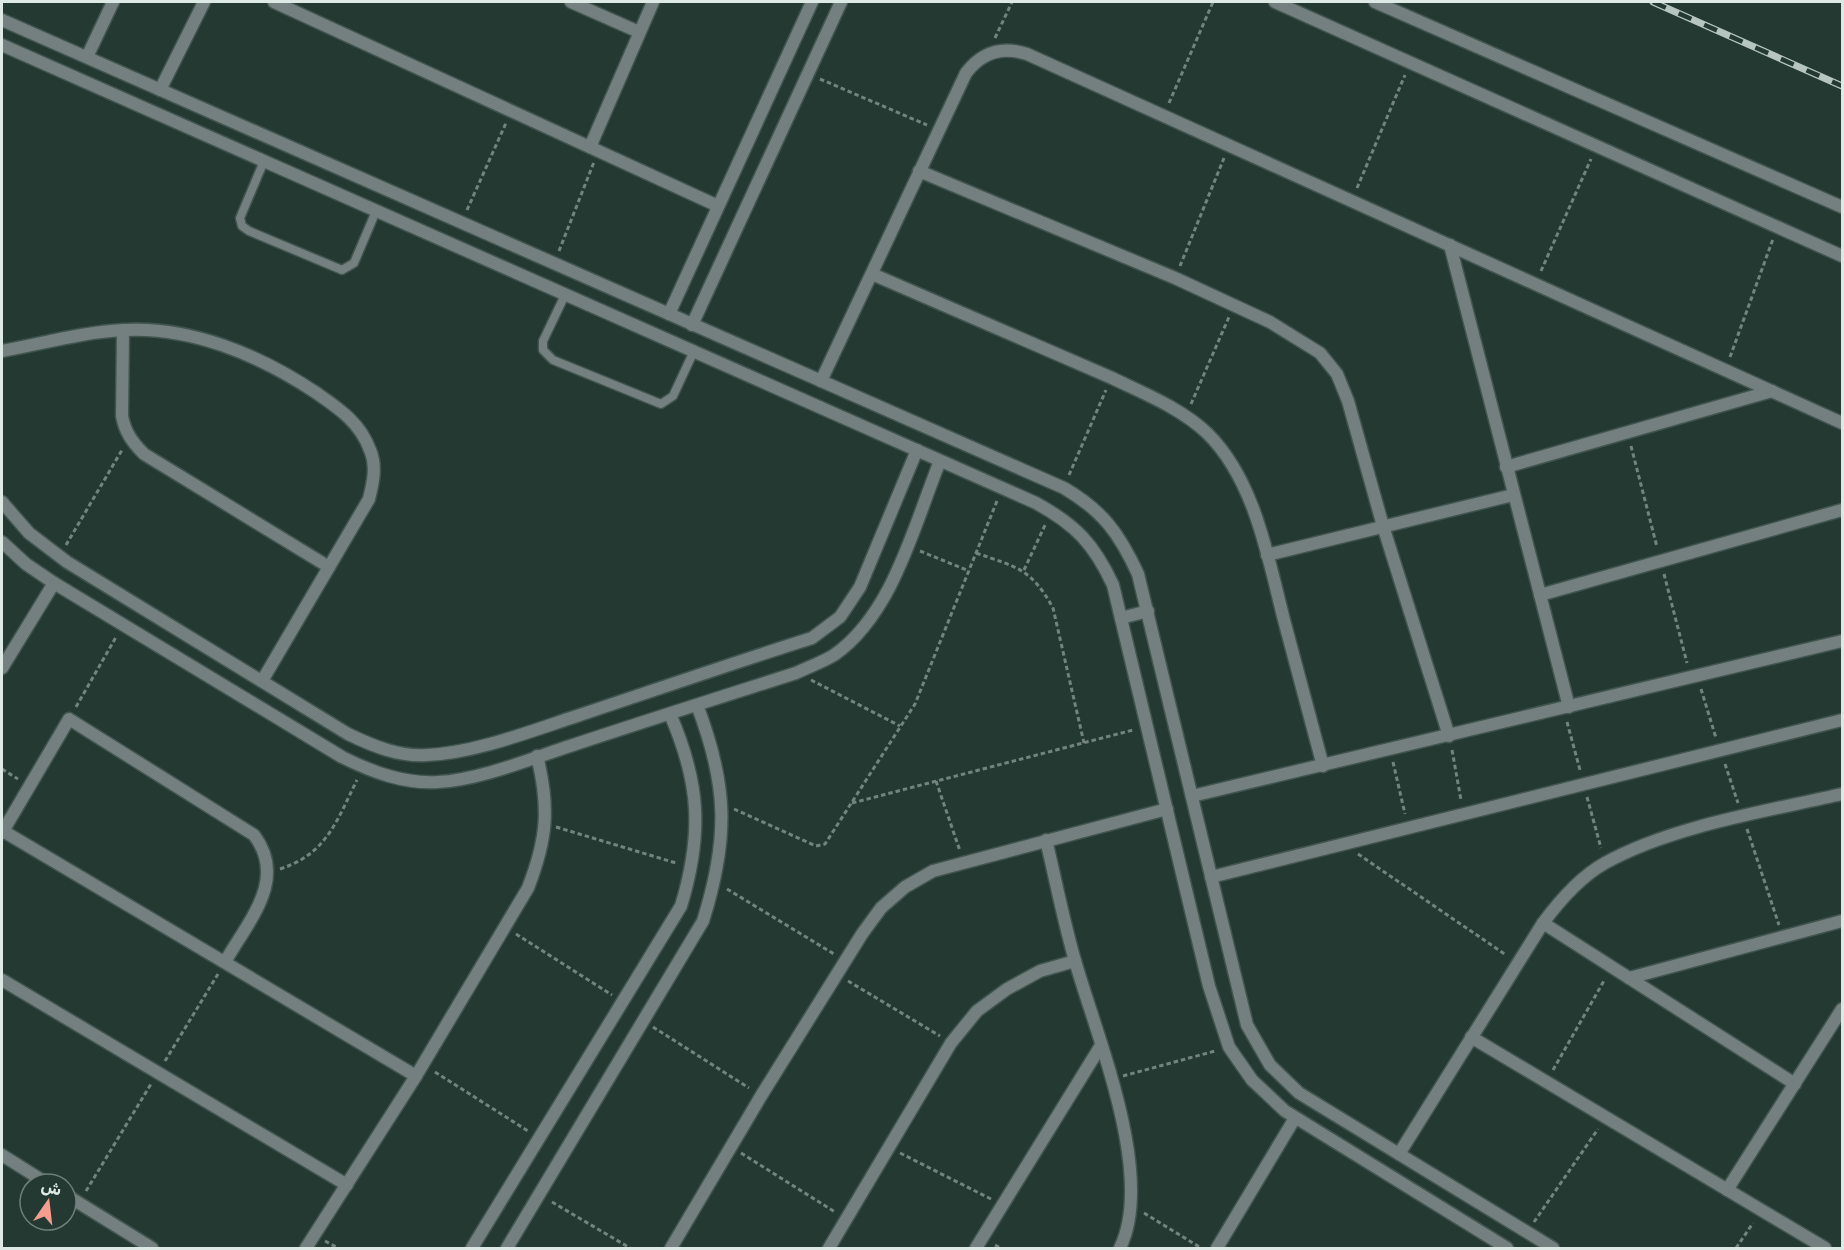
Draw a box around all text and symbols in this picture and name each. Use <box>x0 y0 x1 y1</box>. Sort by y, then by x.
north arrow <box>18 1172 78 1232</box>
text: ش <box>39 1176 64 1200</box>

